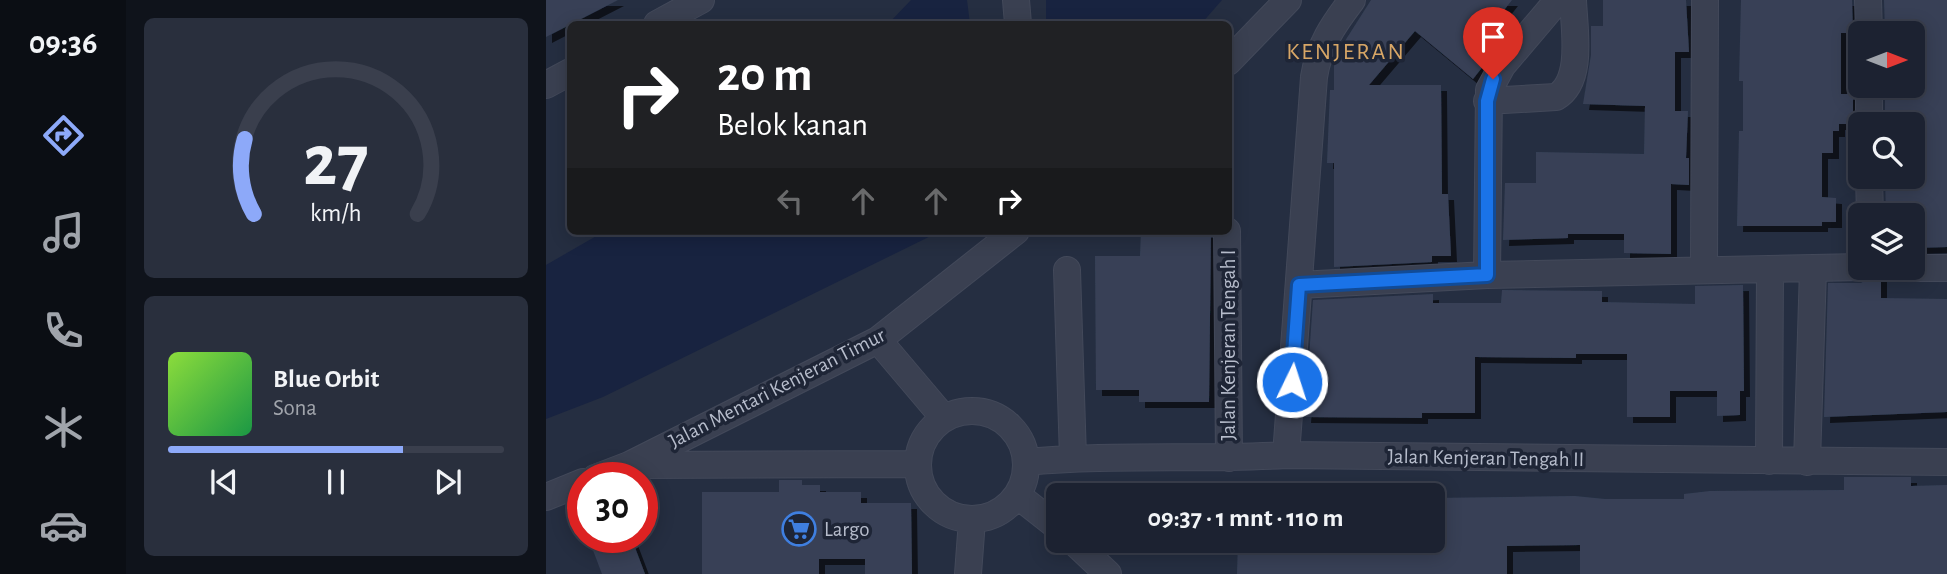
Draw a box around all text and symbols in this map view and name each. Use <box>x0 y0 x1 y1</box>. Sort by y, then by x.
pin <box>1463 7 1523 79</box>
icon: arrive <box>1474 18 1512 56</box>
north arrow <box>1848 21 1925 98</box>
map controls <box>1848 21 1925 280</box>
text: 09:36 <box>29 27 97 59</box>
district label: KENJERAN <box>1286 40 1406 64</box>
icon: right <box>602 49 693 140</box>
text: 20 m <box>717 51 813 100</box>
text: Belok kanan <box>717 109 868 141</box>
icon: directions <box>39 111 88 160</box>
button: search <box>1848 112 1925 189</box>
text: 27 <box>303 126 369 199</box>
icon: left <box>771 182 809 220</box>
icon: ahead <box>844 182 882 220</box>
icon: ahead <box>917 182 955 220</box>
icon: right <box>990 182 1028 220</box>
text: km/h <box>310 201 362 226</box>
button: layers <box>1848 203 1925 280</box>
icon: music <box>39 208 88 257</box>
street label: Jalan Kenjeran Tengah I <box>1218 250 1239 441</box>
icon: phone <box>39 306 88 355</box>
street label: Jalan Mentari Kenjeran Timur <box>666 324 889 452</box>
position arrow <box>1255 345 1329 419</box>
text: Blue Orbit <box>273 366 379 392</box>
text: Sona <box>273 397 317 420</box>
icon: climate <box>39 403 88 452</box>
street label: Jalan Kenjeran Tengah II <box>1388 446 1584 470</box>
speed limit sign: 30 <box>567 462 658 553</box>
icon: previous <box>205 463 243 501</box>
icon: pause <box>317 463 355 501</box>
icon: next <box>429 463 467 501</box>
icon: car <box>39 501 88 550</box>
text: 09:37 · 1 mnt · 110 m <box>1148 505 1343 531</box>
supermarket icon: Largo <box>780 510 818 548</box>
place label: Largo <box>824 519 870 540</box>

